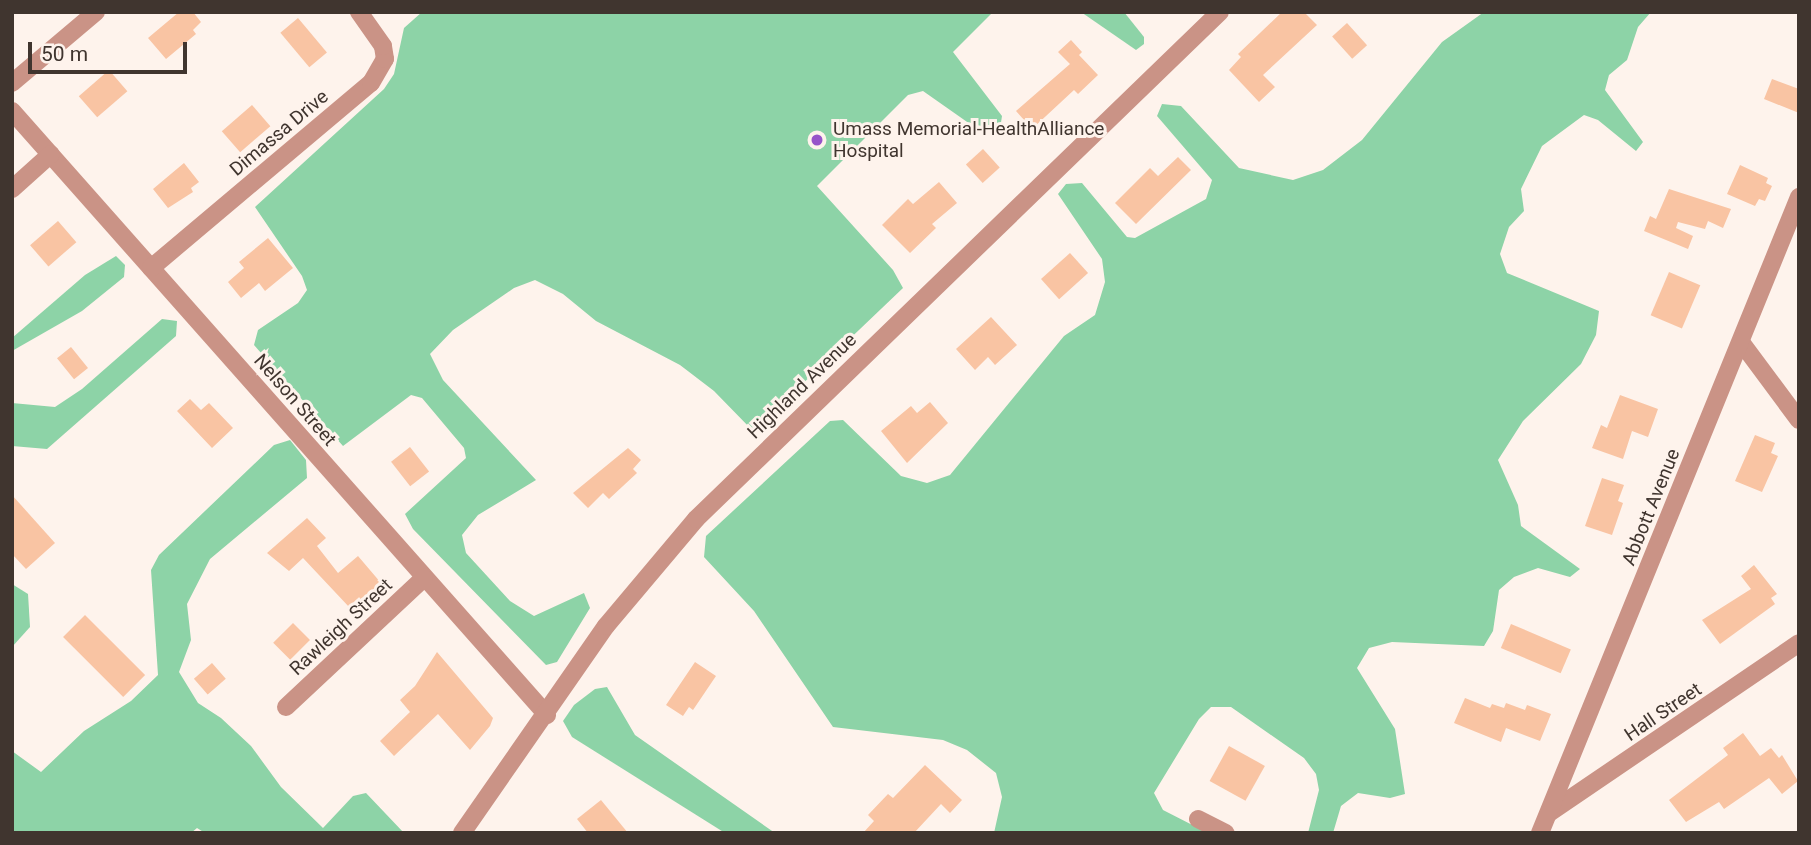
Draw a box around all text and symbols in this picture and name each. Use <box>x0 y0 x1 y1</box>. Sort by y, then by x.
scale bar <box>32 28 191 72</box>
text: 50 m <box>41 42 88 66</box>
street label: Dimassa Drive <box>225 85 333 181</box>
place label: Umass Memorial-HealthAlliance Hospital <box>833 118 1104 162</box>
marker: Umass Memorial-HealthAlliance Hospital <box>807 130 827 150</box>
street label: Highland Avenue <box>743 328 861 444</box>
street label: Nelson Street <box>249 349 341 451</box>
street label: Abbott Avenue <box>1617 445 1685 569</box>
street label: Rawleigh Street <box>285 574 397 680</box>
street label: Hall Street <box>1620 678 1706 746</box>

